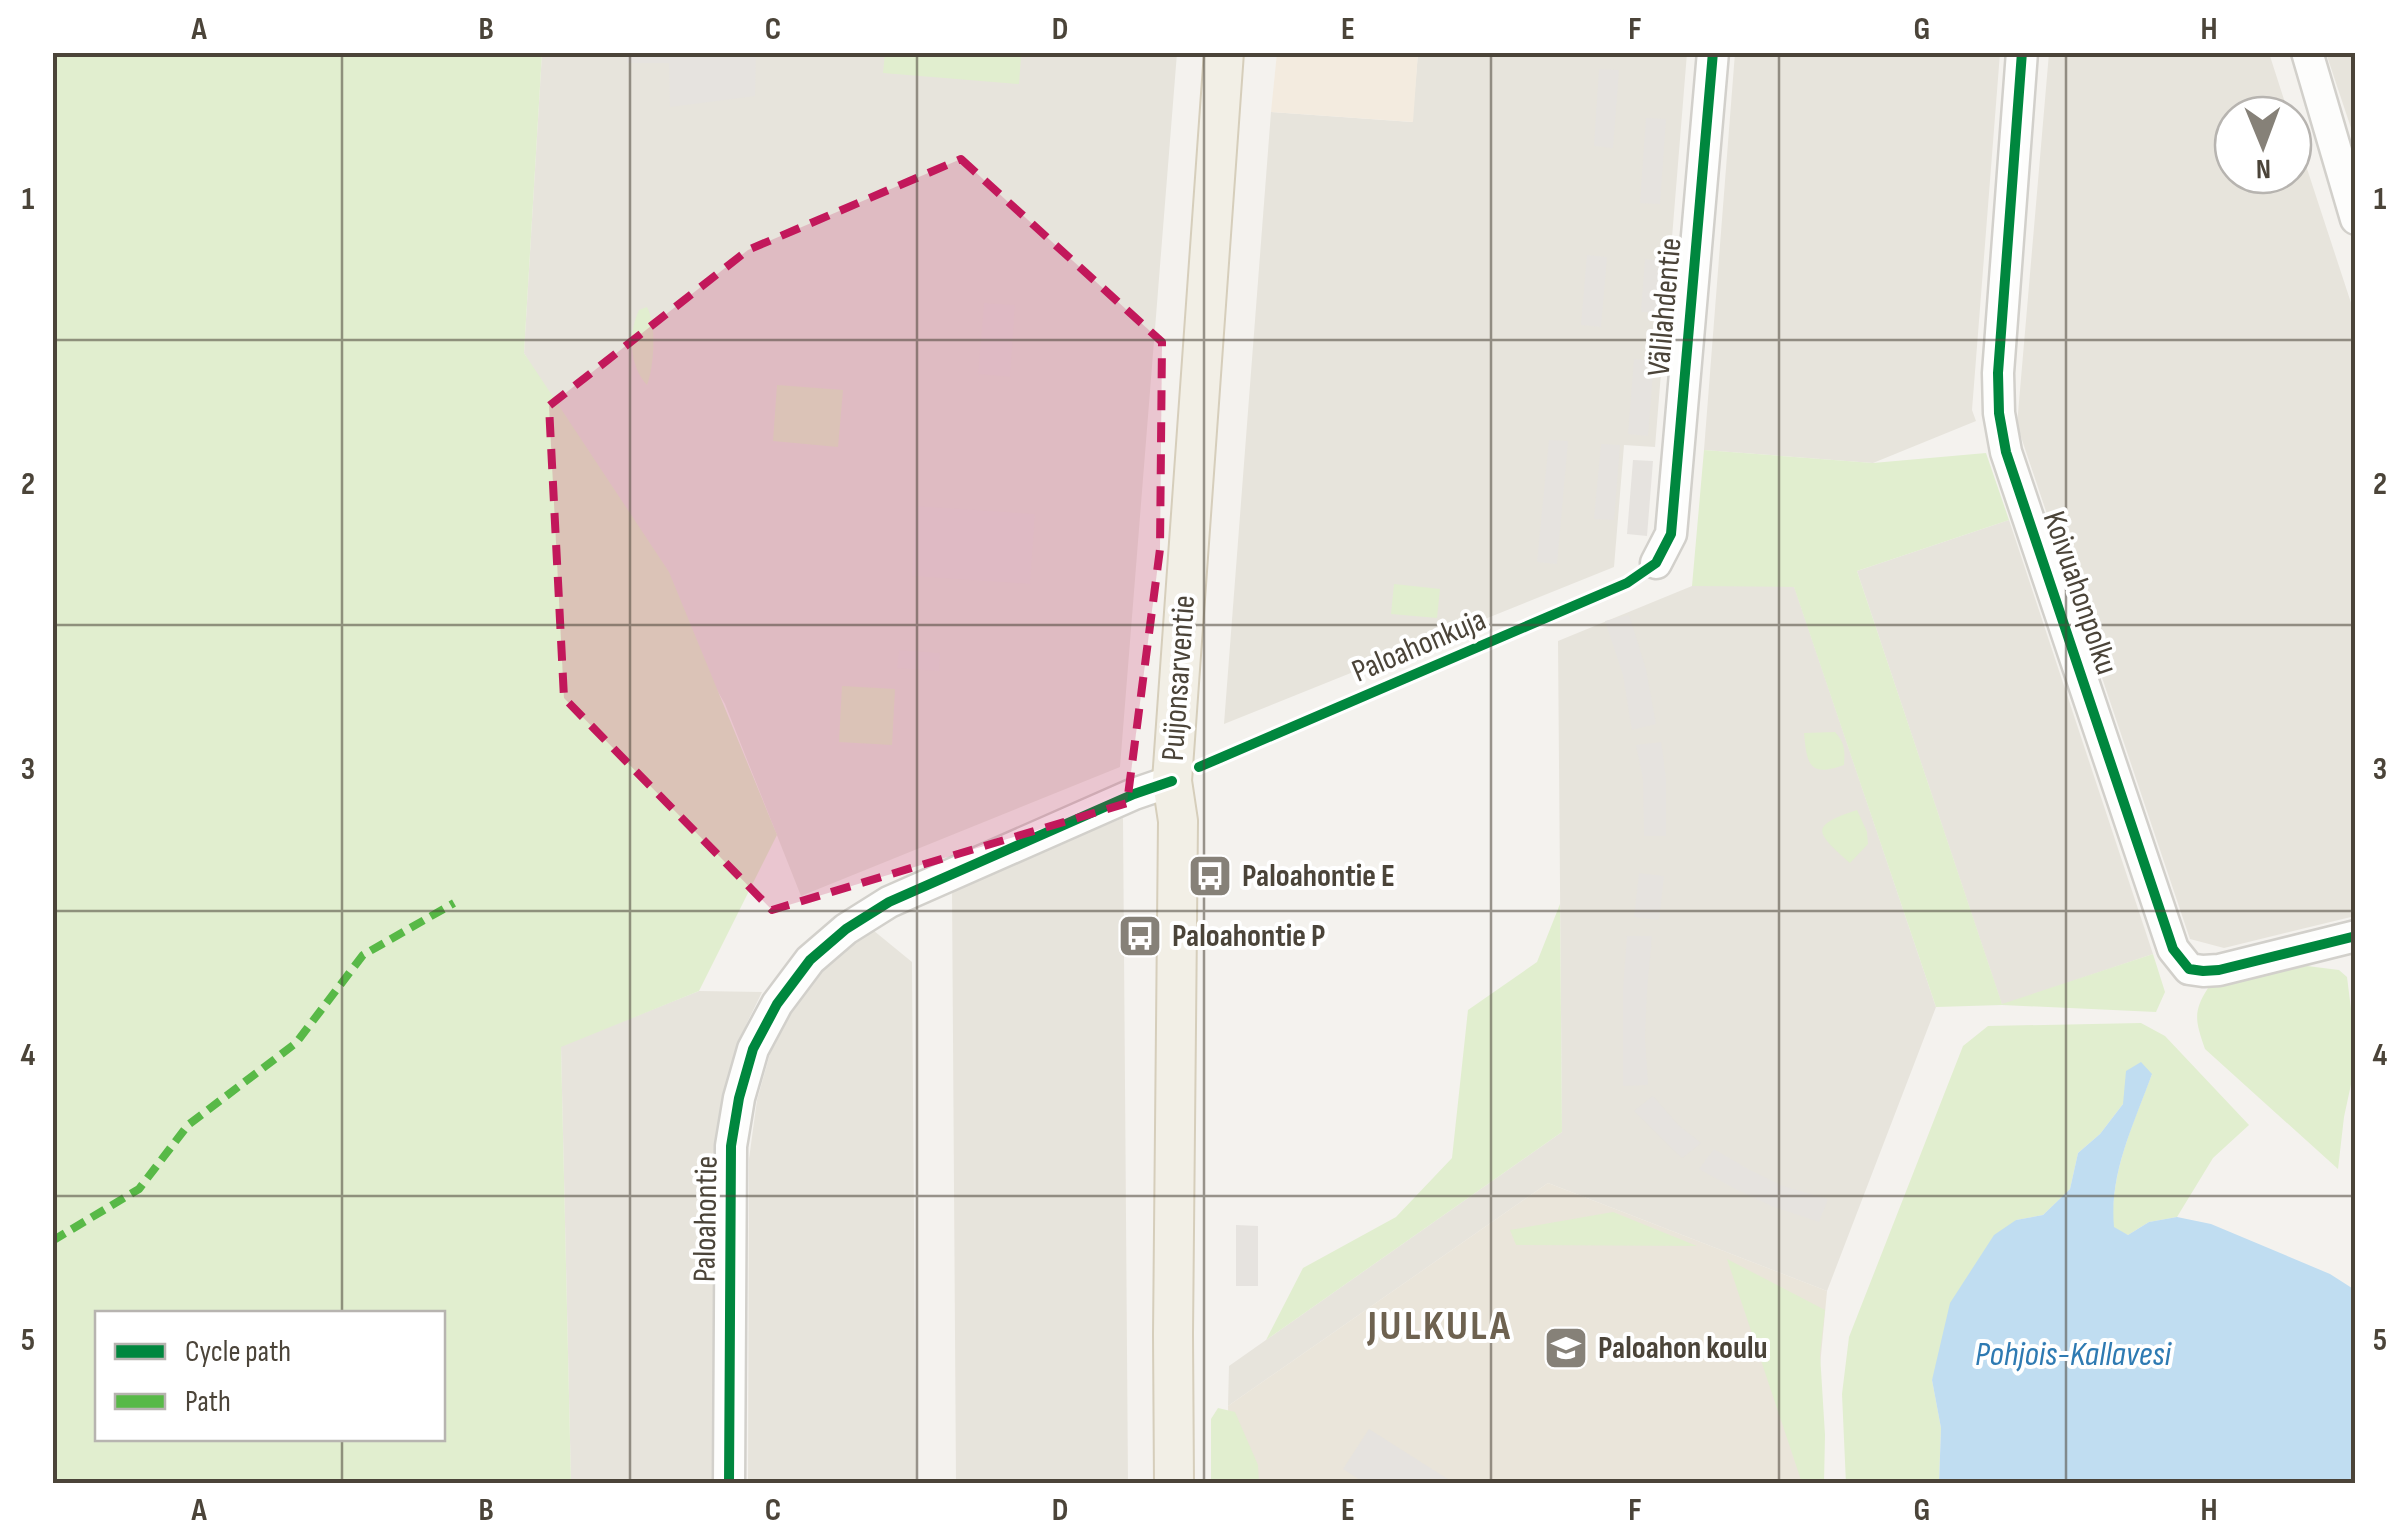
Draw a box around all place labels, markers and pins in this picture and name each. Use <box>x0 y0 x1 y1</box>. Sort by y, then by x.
bus stop icon: Paloahontie E <box>1187 853 1233 899</box>
place label: Paloahontie E <box>1242 857 1395 896</box>
bus stop icon: Paloahontie P <box>1117 913 1163 959</box>
place label: Paloahontie P <box>1172 917 1325 956</box>
school or university icon: Paloahon koulu <box>1543 1325 1589 1371</box>
place label: Paloahon koulu <box>1598 1329 1767 1368</box>

